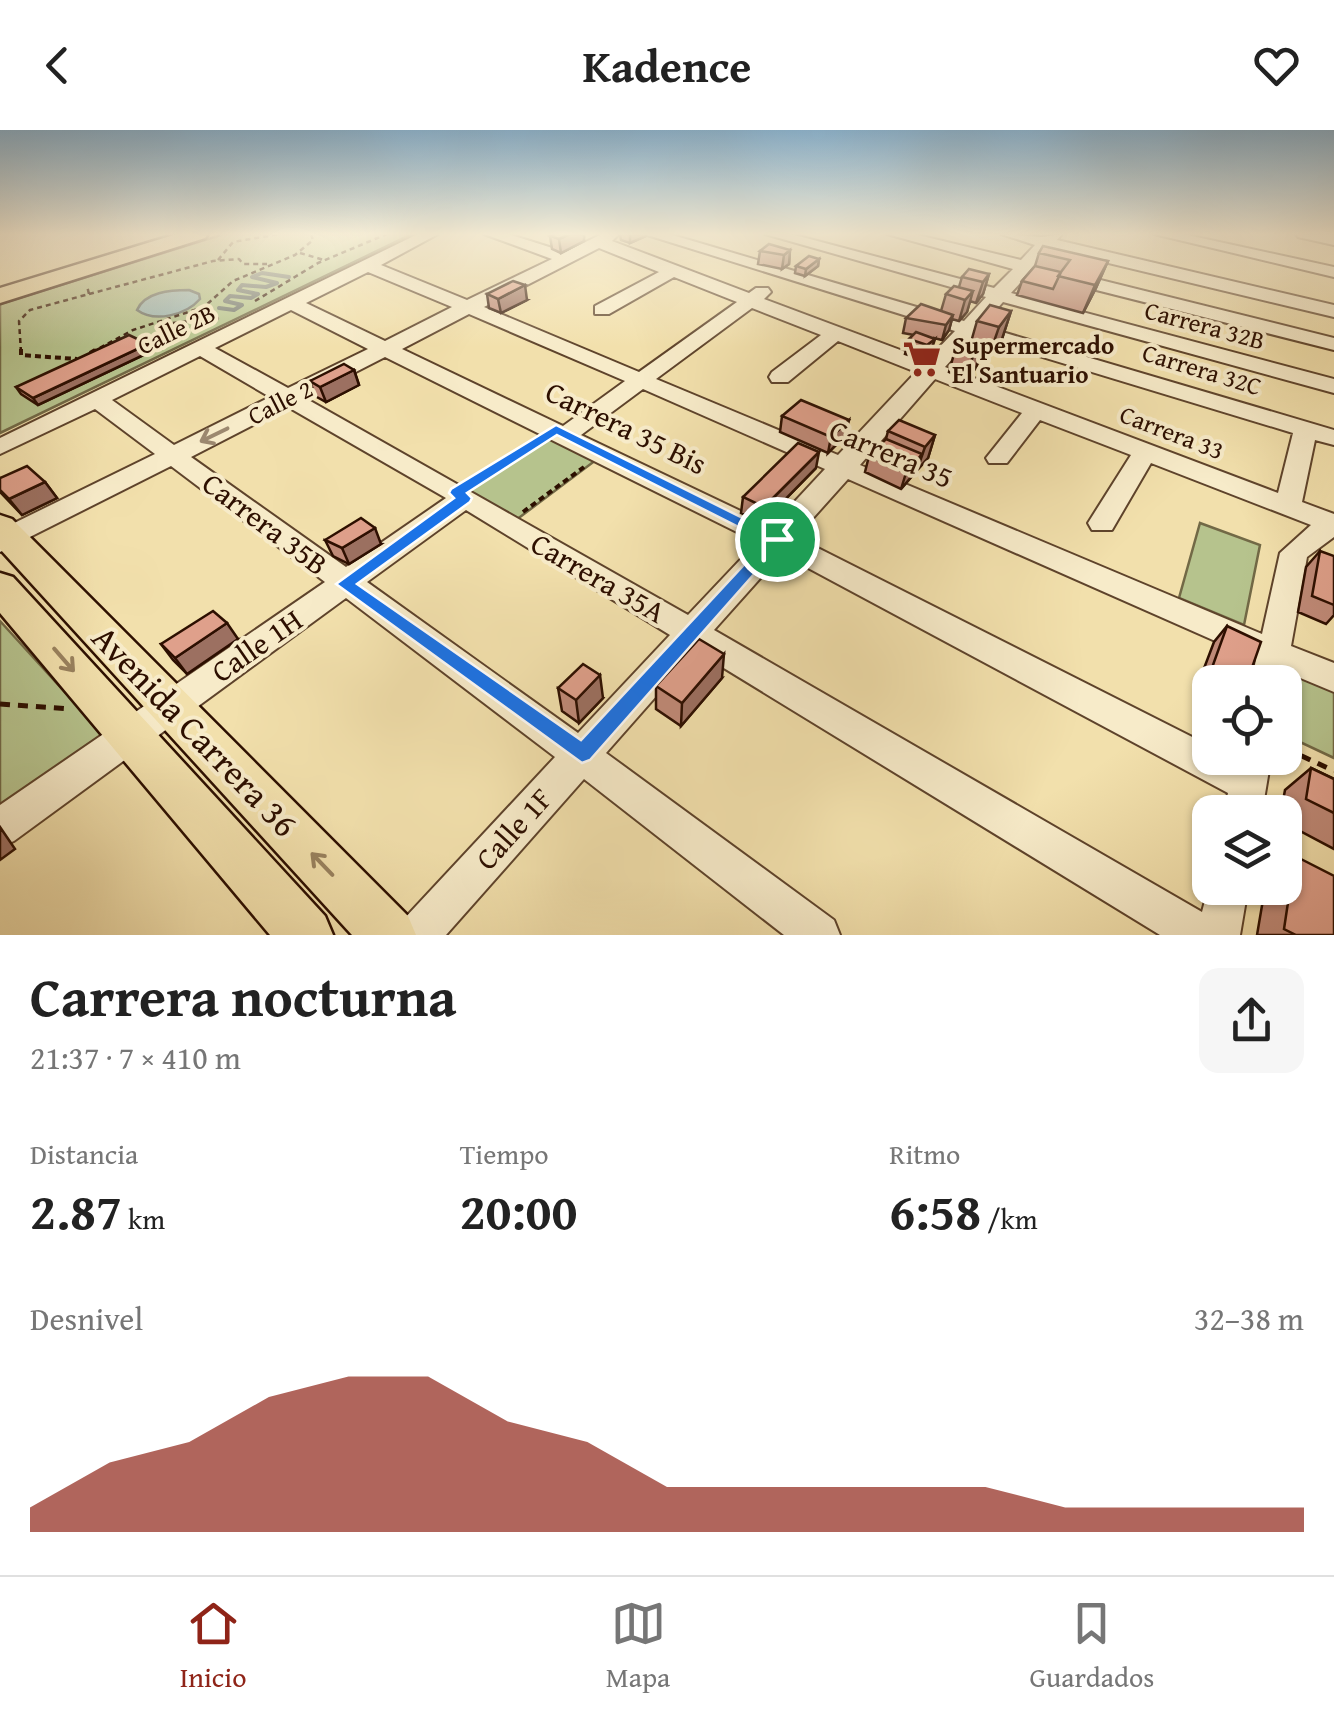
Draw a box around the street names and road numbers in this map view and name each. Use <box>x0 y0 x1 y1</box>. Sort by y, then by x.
street label: Carrera 32B <box>1141 292 1269 358</box>
street label: Calle 2B <box>131 295 221 363</box>
street label: Carrera 32C <box>1138 334 1266 404</box>
street label: Carrera 35 Bis <box>538 369 715 485</box>
street label: Calle 2 <box>241 370 319 434</box>
street label: Carrera 33 <box>1115 396 1229 468</box>
street label: Carrera 35 <box>823 407 960 499</box>
street label: Carrera 35B <box>193 461 338 585</box>
street label: Carrera 35A <box>523 521 674 633</box>
street label: Calle 1H <box>202 598 311 693</box>
street label: Avenida Carrera 36 <box>81 613 310 848</box>
street label: Calle 1F <box>464 778 562 879</box>

